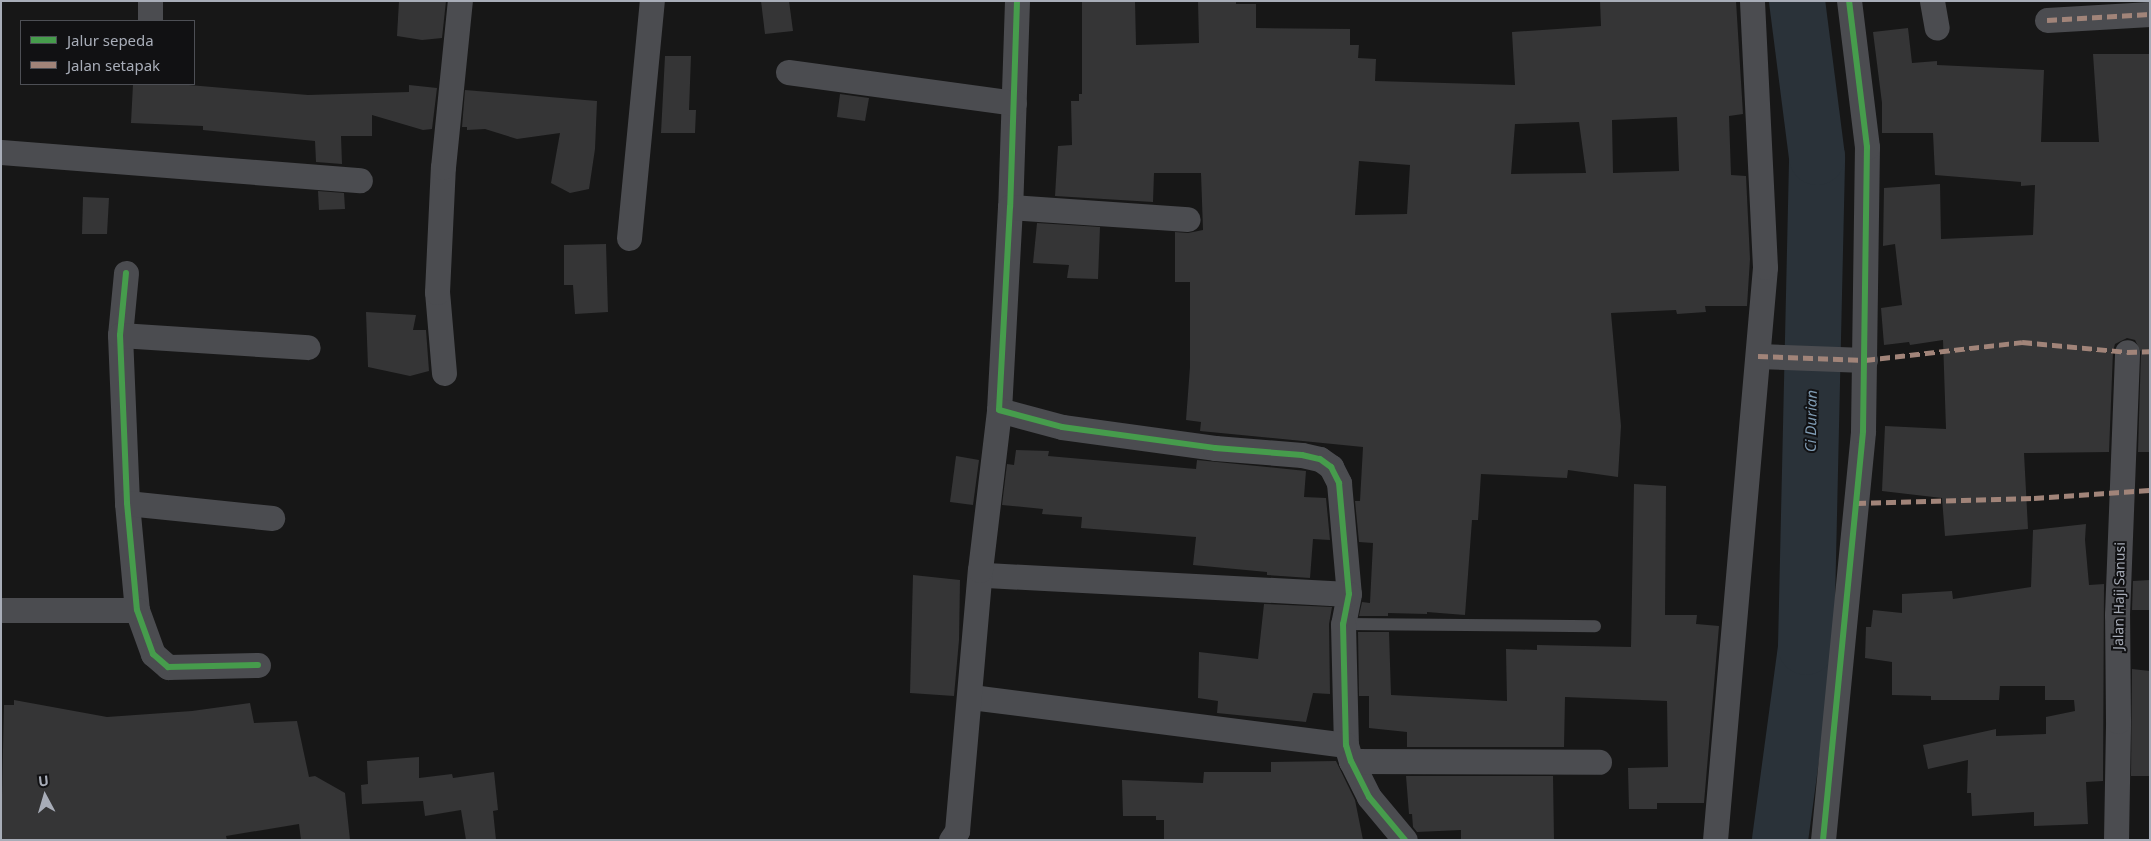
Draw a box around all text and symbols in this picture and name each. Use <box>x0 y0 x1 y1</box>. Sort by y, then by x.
legend <box>20 20 195 85</box>
text: Jalur sepeda <box>67 30 154 50</box>
text: Jalan setapak <box>67 55 160 75</box>
water label: Ci Durian <box>1801 390 1821 452</box>
street label: Jalan Haji Sanusi <box>2110 542 2128 650</box>
north arrow <box>20 771 70 821</box>
text: U <box>37 771 50 791</box>

